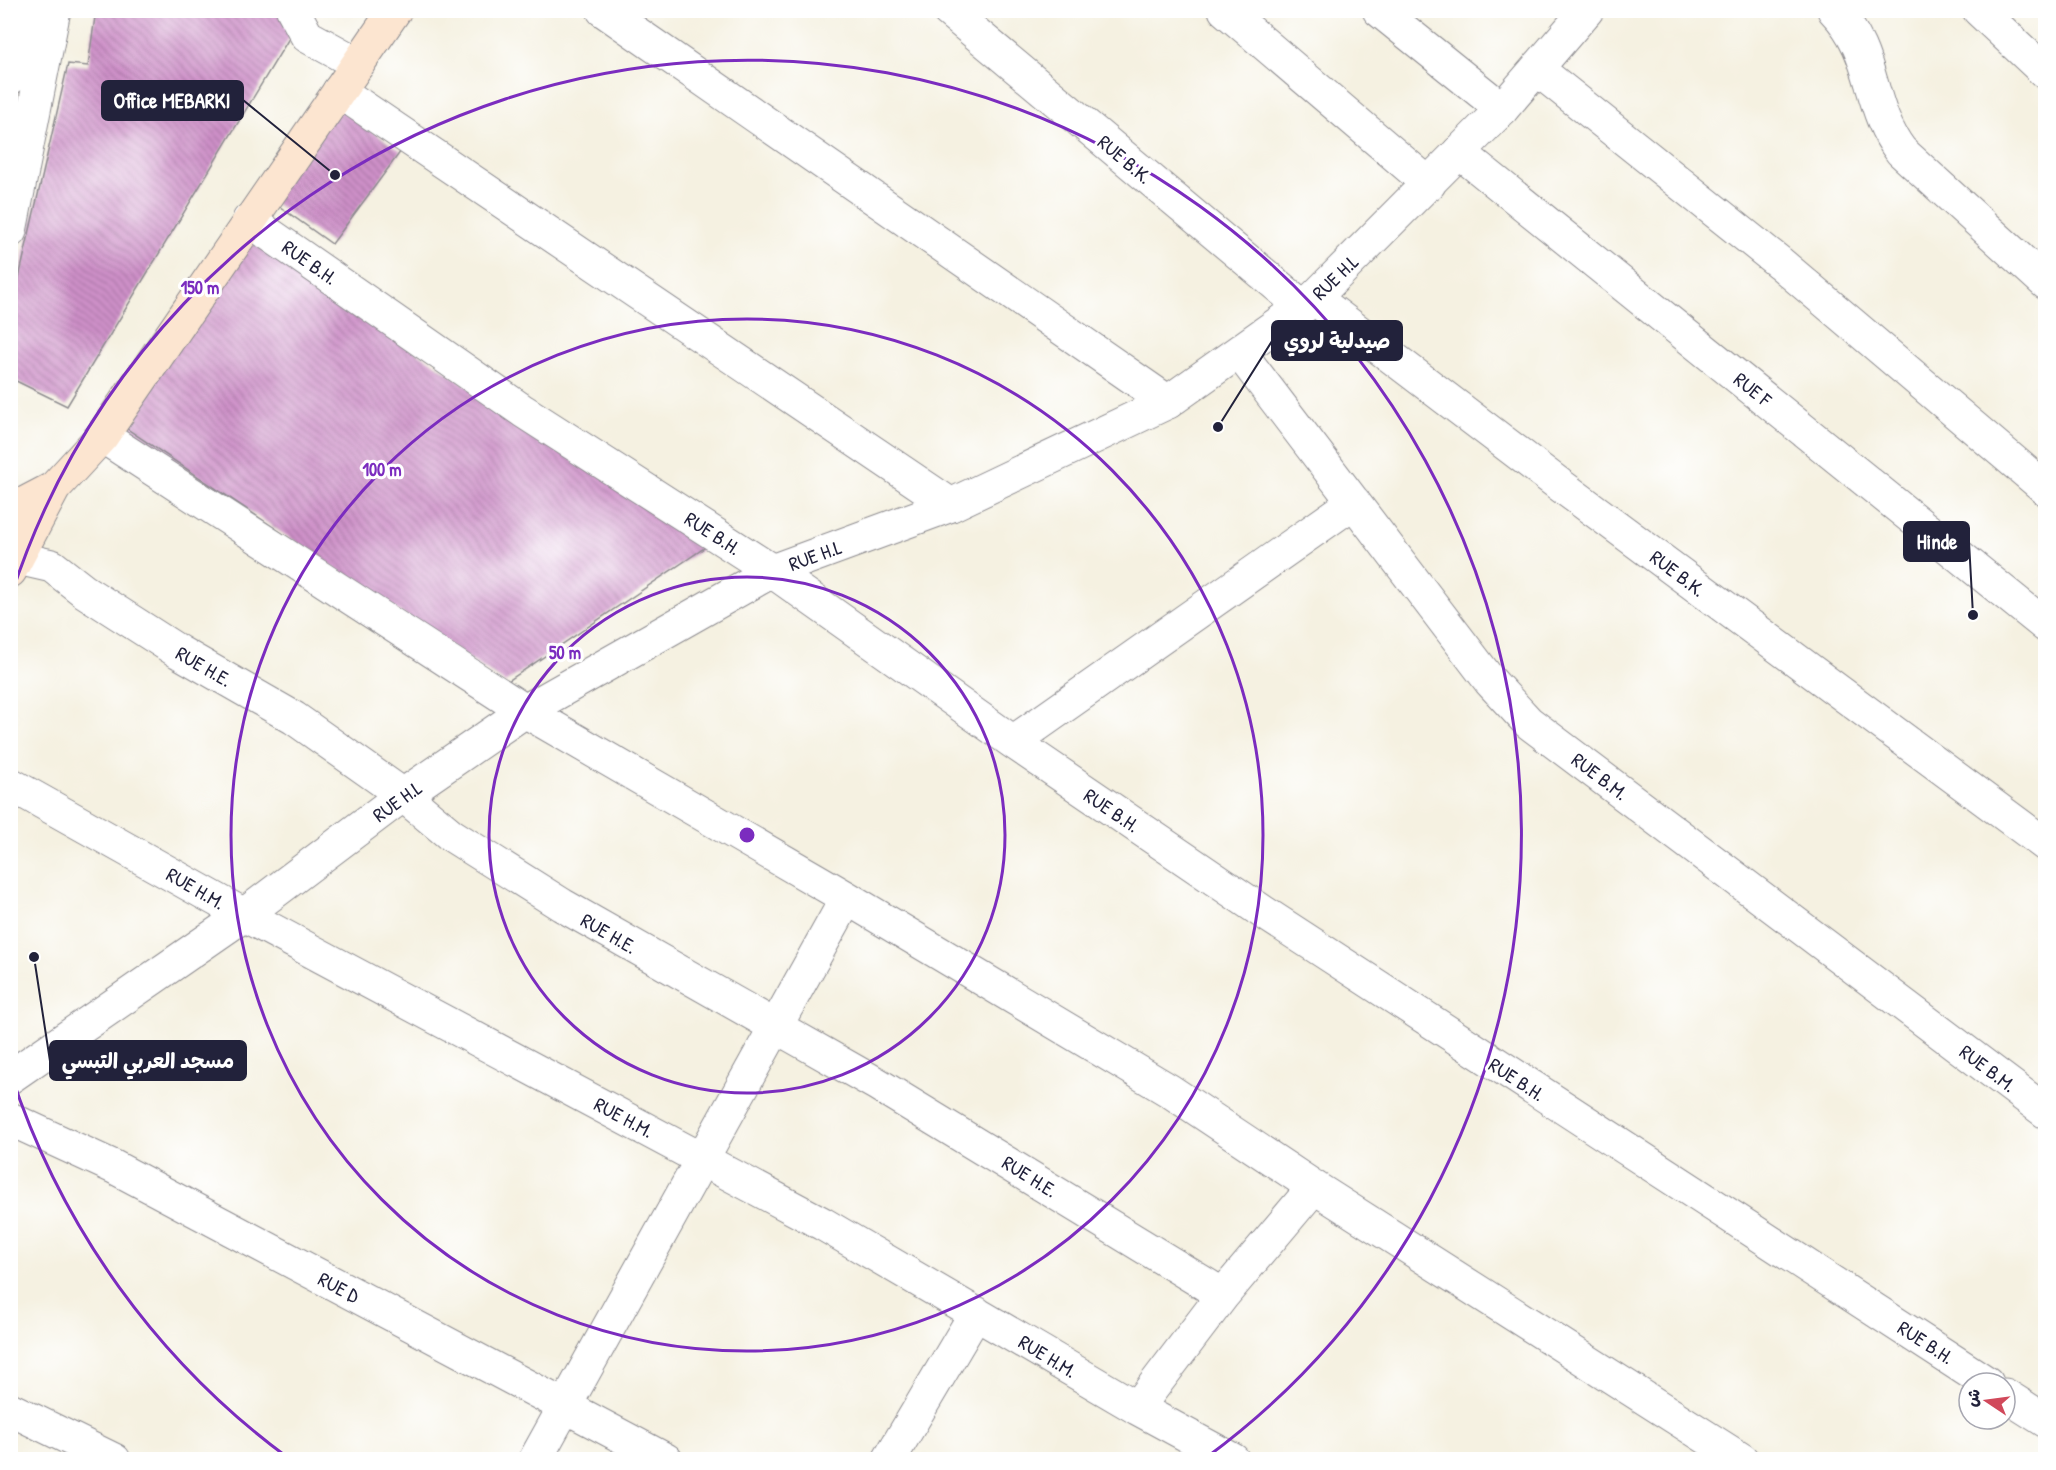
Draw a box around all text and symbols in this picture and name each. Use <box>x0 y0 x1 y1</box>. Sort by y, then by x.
callout: Office MEBARKI <box>102 81 243 120</box>
text: Office MEBARKI <box>114 86 230 115</box>
street label: RUE B.K. <box>1092 129 1158 189</box>
street label: RUE B.H. <box>277 233 343 291</box>
street label: RUE H.L <box>1306 248 1364 306</box>
text: 150 m <box>181 275 219 300</box>
callout: صيدلية لروي <box>1272 321 1402 360</box>
text: صيدلية لروي <box>1284 326 1390 357</box>
street label: RUE F <box>1729 366 1778 413</box>
text: 100 m <box>362 457 402 482</box>
street label: RUE B.H. <box>680 505 746 561</box>
callout: Hinde <box>1904 522 1969 561</box>
text: Hinde <box>1917 527 1958 556</box>
street label: RUE H.L <box>785 533 845 577</box>
street label: RUE B.K. <box>1645 543 1711 603</box>
street label: RUE H.E. <box>171 639 237 693</box>
text: 50 m <box>549 640 581 665</box>
street label: RUE B.M. <box>1566 746 1634 806</box>
street label: RUE H.L <box>367 774 427 828</box>
street label: RUE B.H. <box>1079 782 1145 838</box>
centre of rings <box>737 825 757 845</box>
street label: RUE H.M. <box>162 860 230 916</box>
street label: RUE H.E. <box>576 906 642 960</box>
street label: RUE B.M. <box>1954 1038 2022 1098</box>
callout: مسجد العربي التبسي <box>50 1041 246 1080</box>
text: مسجد العربي التبسي <box>62 1046 234 1080</box>
street label: RUE B.H. <box>1484 1051 1550 1107</box>
street label: RUE H.M. <box>590 1090 658 1144</box>
street label: RUE H.E. <box>997 1149 1063 1203</box>
street label: RUE D <box>314 1265 365 1309</box>
street label: RUE B.H. <box>1893 1314 1959 1370</box>
street label: RUE H.M. <box>1014 1328 1082 1384</box>
north arrow <box>1957 1371 2017 1431</box>
text: ش <box>1960 1387 1985 1409</box>

